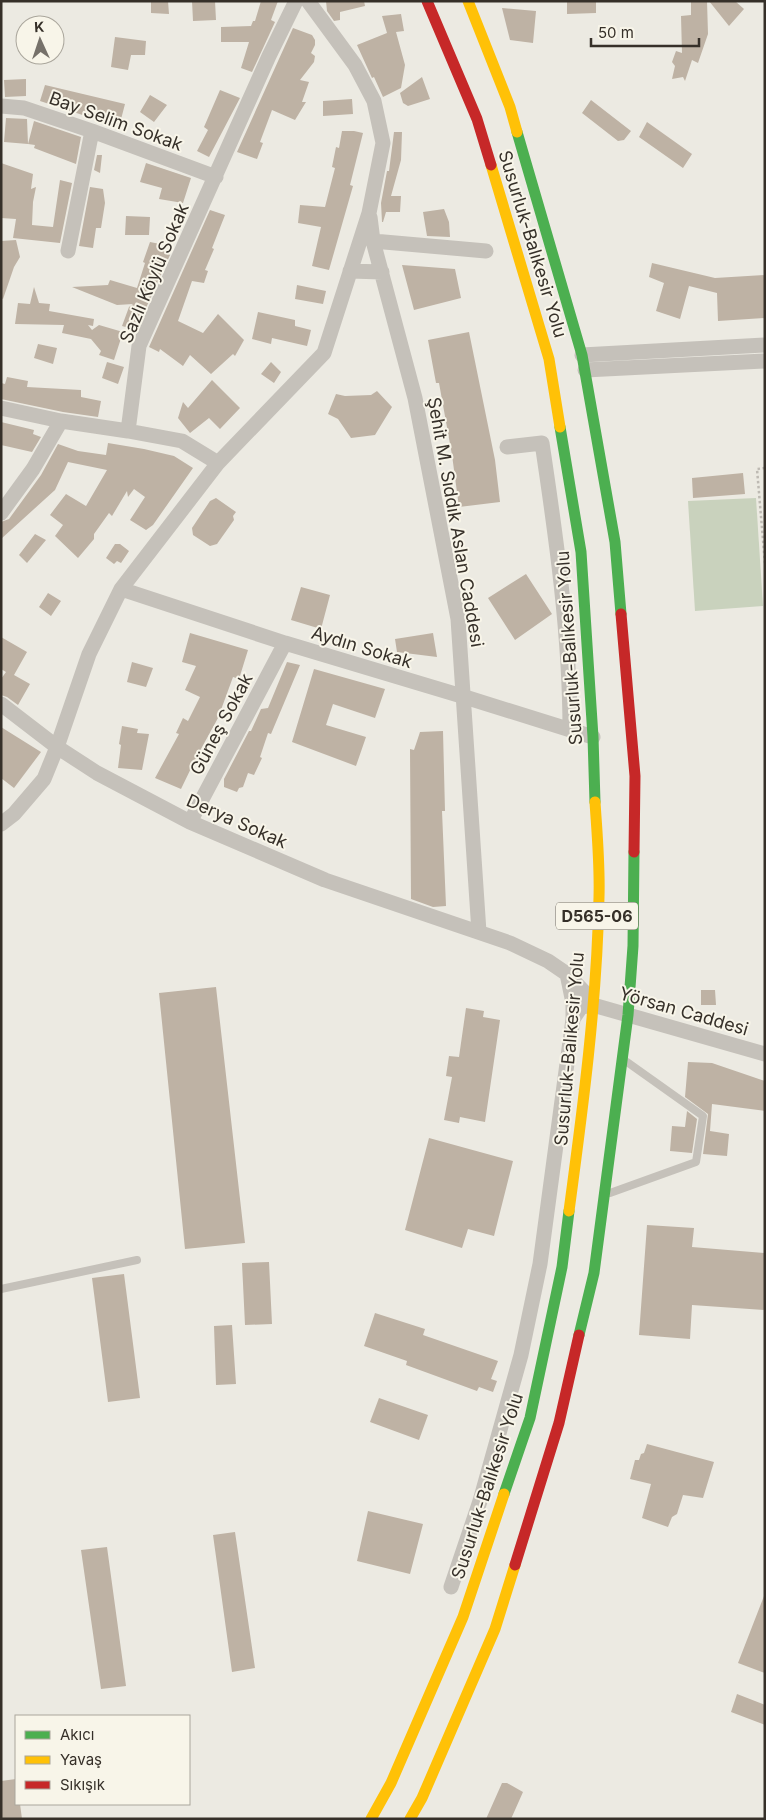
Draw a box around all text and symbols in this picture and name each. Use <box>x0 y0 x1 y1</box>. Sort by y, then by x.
north arrow <box>15 15 65 65</box>
scale bar <box>591 15 698 47</box>
text: K <box>34 18 45 35</box>
text: 50 m <box>598 23 634 42</box>
street label: Bay Selim Sokak <box>46 87 186 155</box>
street label: Susurluk-Balıkesir Yolu <box>495 148 571 340</box>
street label: Sazlı Köylü Sokak <box>115 200 193 346</box>
street label: Şehit M. Sıddık Aslan Caddesi <box>424 395 488 649</box>
street label: Susurluk-Balıkesir Yolu <box>552 550 586 746</box>
street label: Aydın Sokak <box>309 622 415 672</box>
street label: Güneş Sokak <box>185 670 257 778</box>
street label: Derya Sokak <box>183 789 291 853</box>
road number: D565-06 <box>556 902 638 929</box>
street label: Susurluk-Balıkesir Yolu <box>550 951 588 1147</box>
street label: Yörsan Caddesi <box>617 983 751 1039</box>
street label: Susurluk-Balıkesir Yolu <box>447 1390 527 1582</box>
legend <box>15 1715 190 1805</box>
text: Akıcı <box>60 1725 94 1744</box>
text: Yavaş <box>60 1750 102 1769</box>
text: Sıkışık <box>60 1775 106 1794</box>

